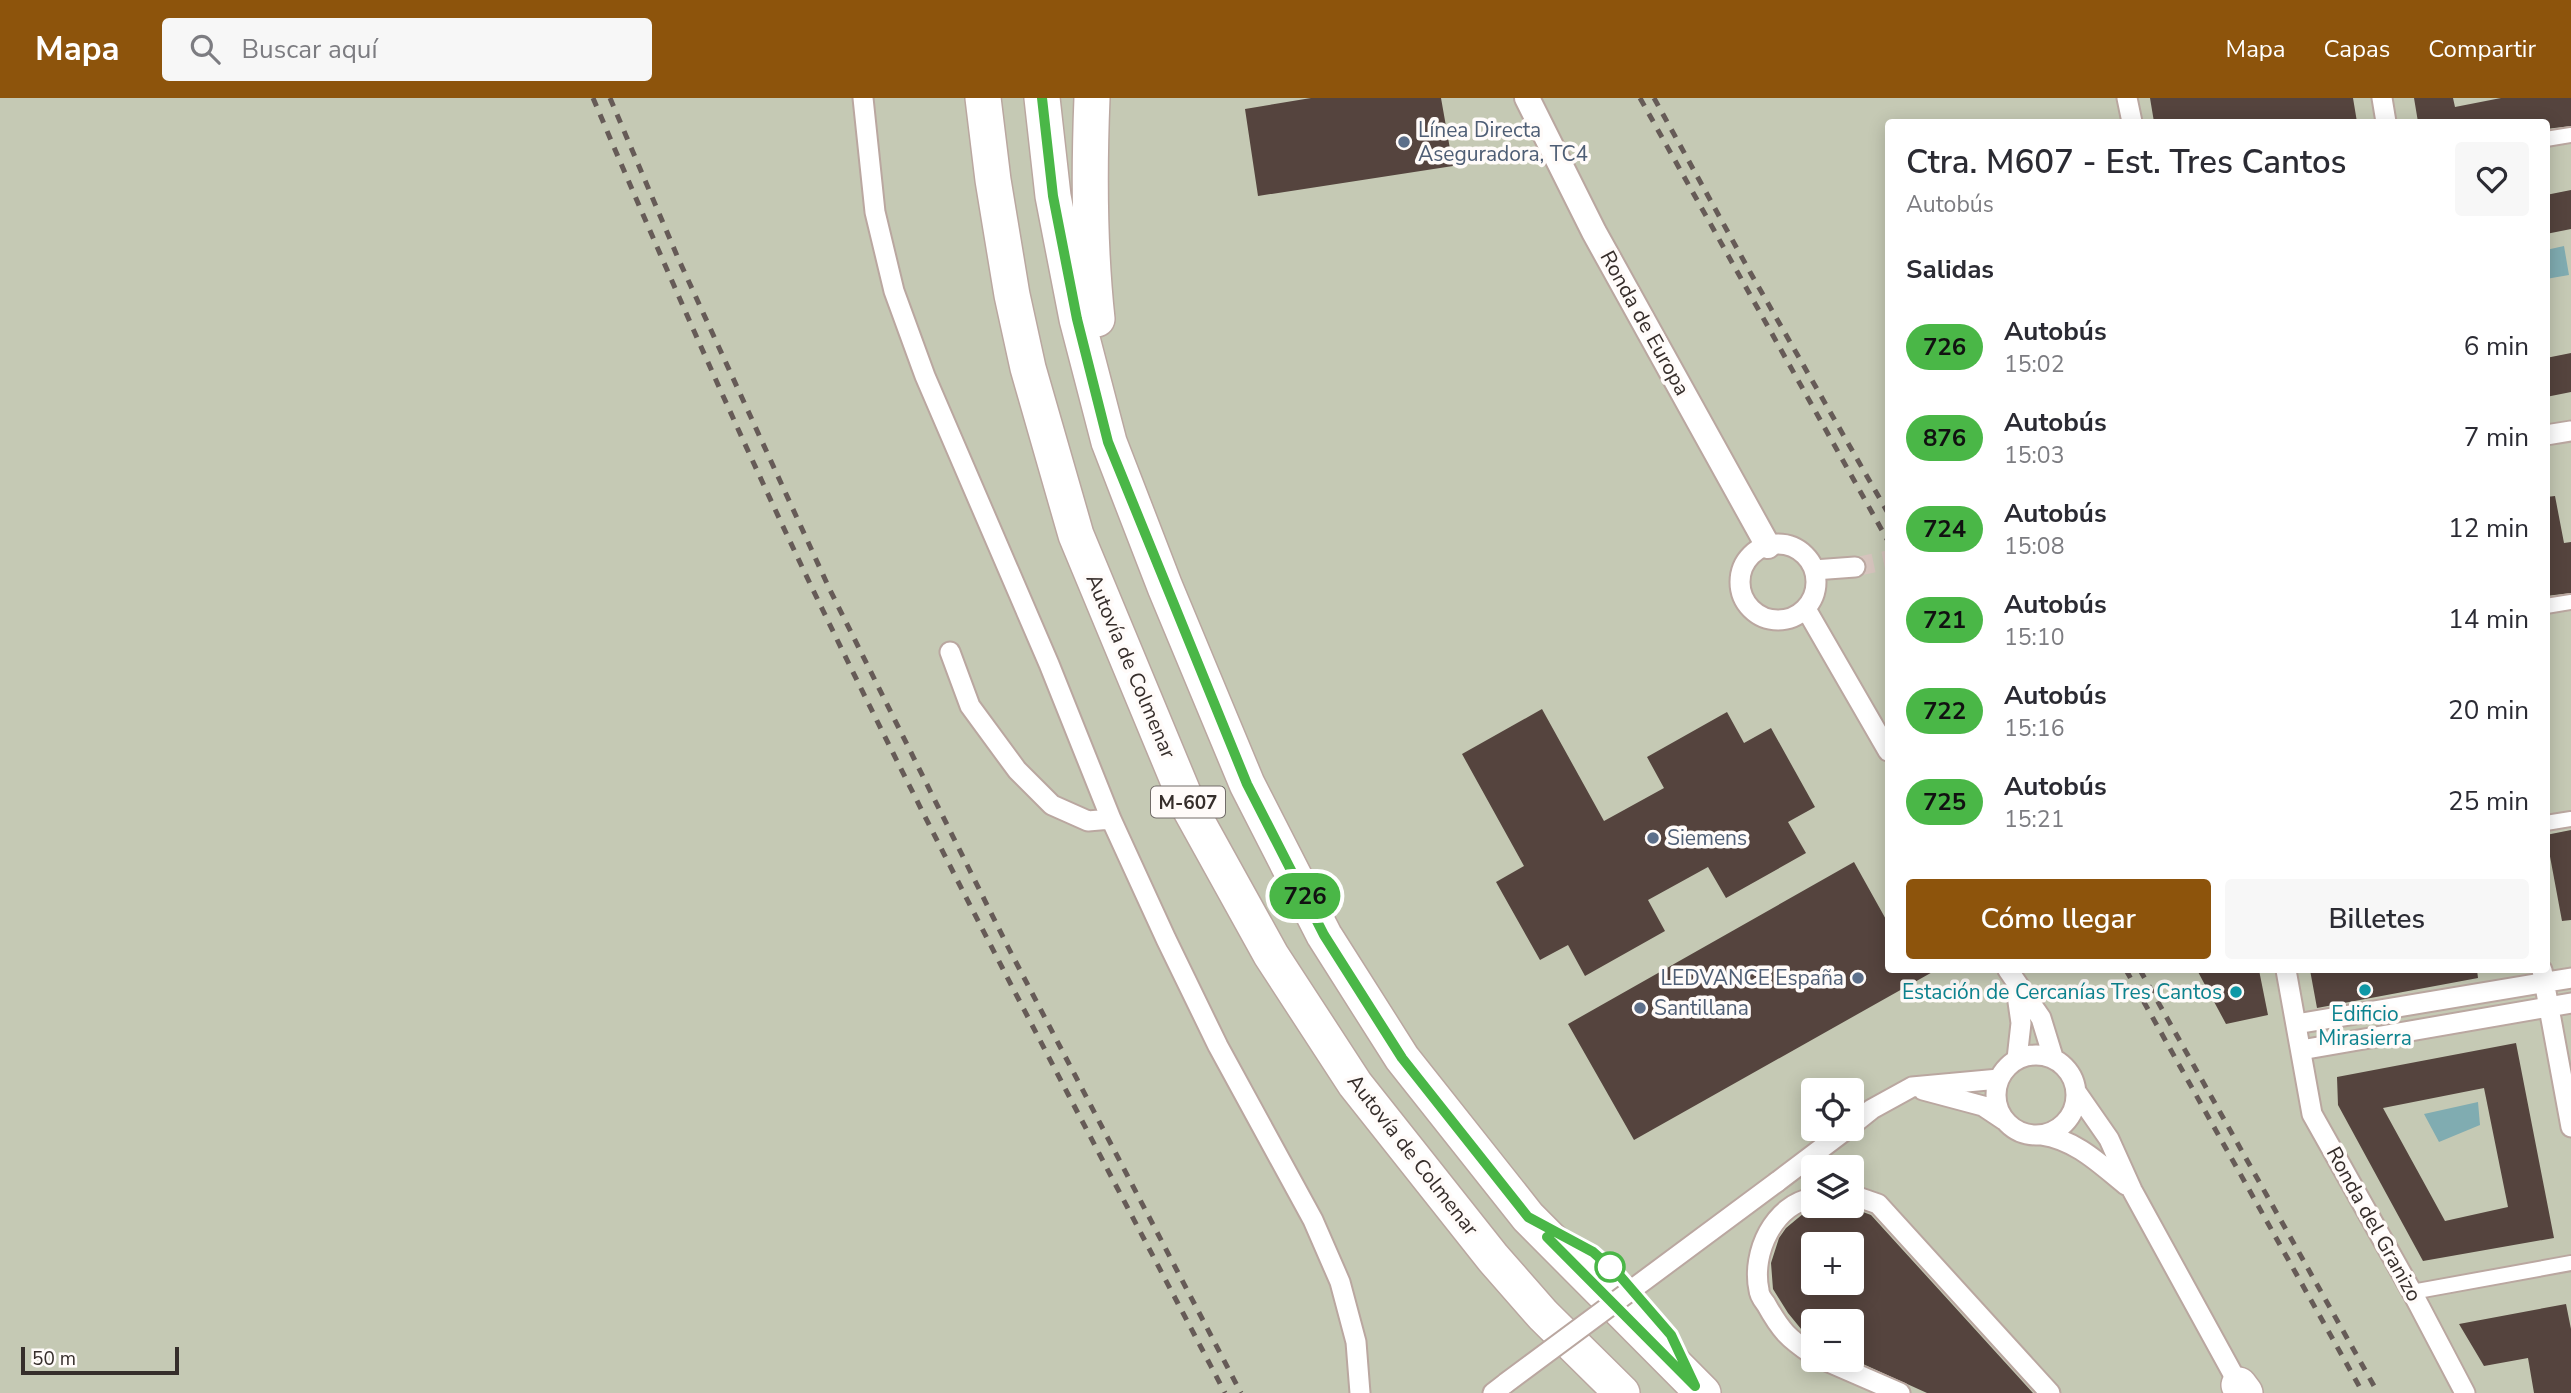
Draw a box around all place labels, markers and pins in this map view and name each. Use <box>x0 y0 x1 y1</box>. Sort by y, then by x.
place label: Línea Directa Aseguradora, TC4 <box>1418 116 1588 168</box>
marker: Línea Directa Aseguradora, TC4 <box>1396 134 1412 150</box>
place label: Siemens <box>1667 824 1747 852</box>
marker: Siemens <box>1645 830 1661 846</box>
place label: LEDVANCE España <box>1661 964 1844 992</box>
marker: LEDVANCE España <box>1850 970 1866 986</box>
place label: Estación de Cercanías Tres Cantos <box>1902 978 2222 1006</box>
marker: Edificio Mirasierra <box>2357 982 2373 998</box>
marker: Estación de Cercanías Tres Cantos <box>2228 984 2244 1000</box>
place label: Santillana <box>1654 994 1749 1022</box>
marker: Santillana <box>1632 1000 1648 1016</box>
place label: Edificio Mirasierra <box>2318 1000 2412 1052</box>
unlabelled marker <box>1595 1252 1625 1282</box>

